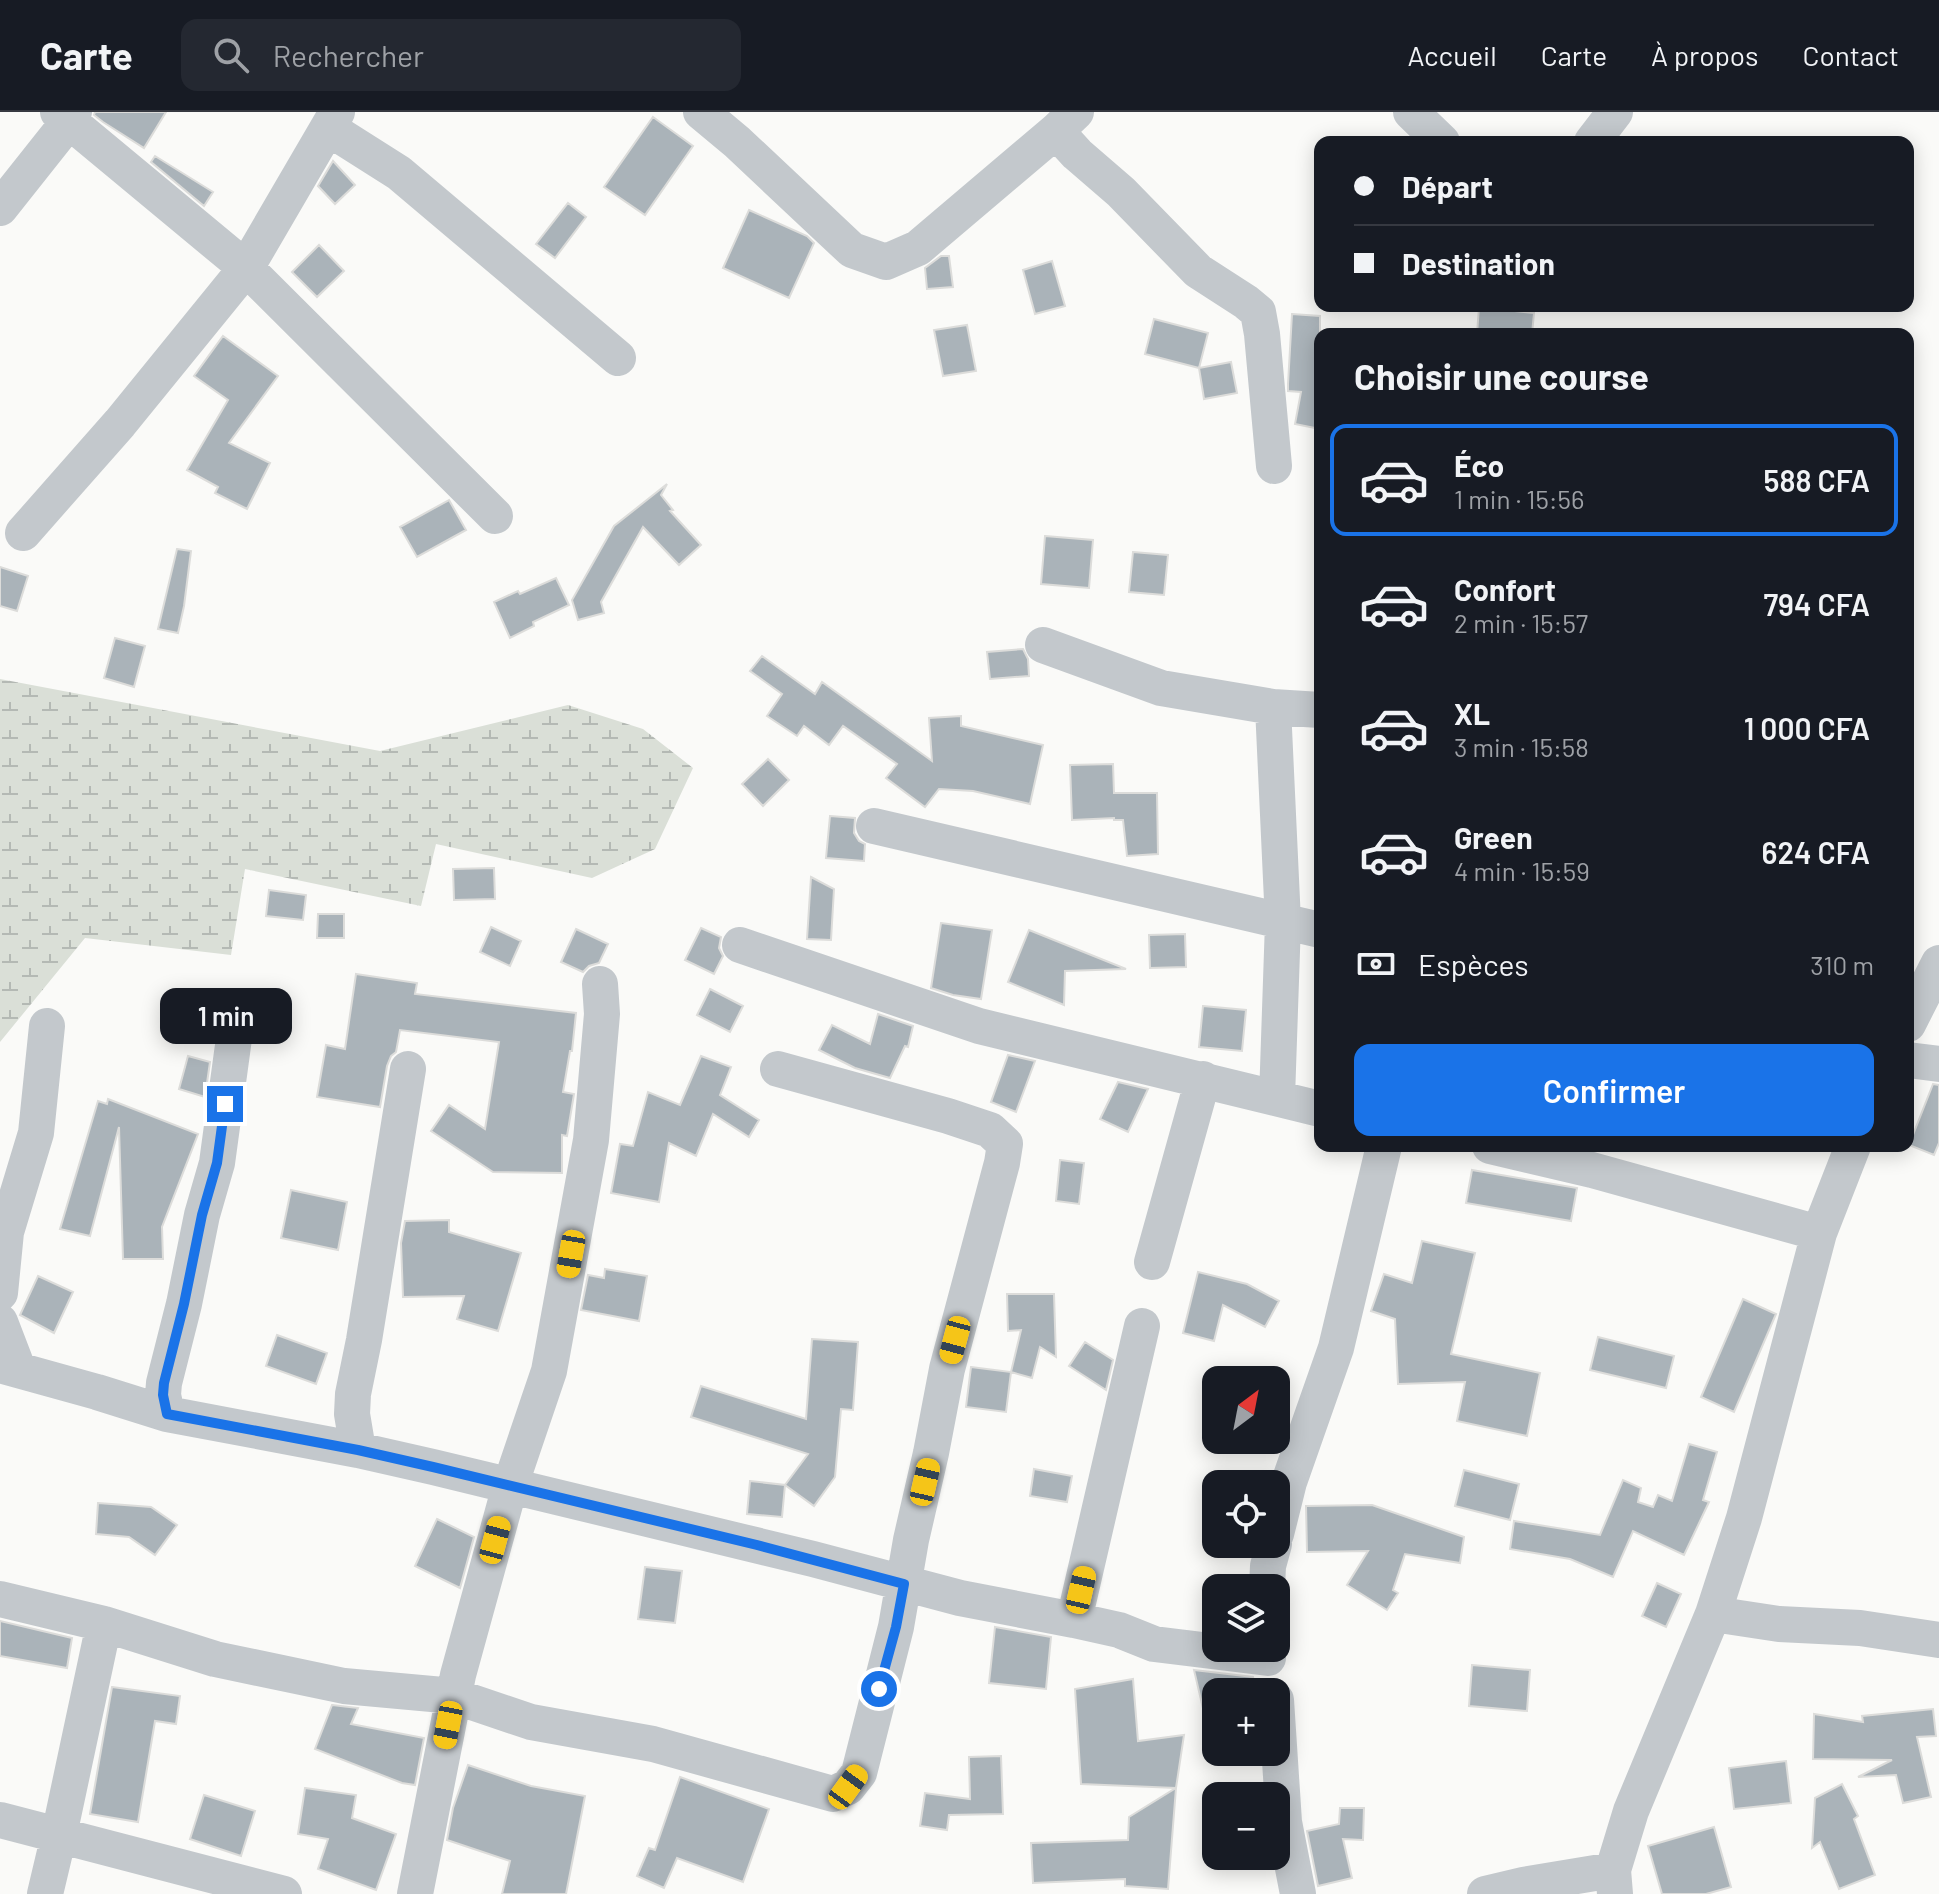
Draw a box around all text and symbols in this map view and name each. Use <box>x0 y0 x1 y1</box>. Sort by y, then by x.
search box <box>181 19 741 91</box>
text: Carte <box>40 32 133 78</box>
icon: search <box>209 33 253 77</box>
text: Rechercher <box>273 37 424 73</box>
text: Accueil <box>1407 38 1497 72</box>
text: Carte <box>1541 38 1607 72</box>
text: À propos <box>1651 38 1758 72</box>
text: Contact <box>1802 38 1899 72</box>
text: Départ <box>1402 168 1493 204</box>
text: Destination <box>1402 245 1555 281</box>
text: Choisir une course <box>1354 354 1649 397</box>
icon: car <box>1358 444 1430 516</box>
text: Éco <box>1454 447 1504 483</box>
text: 588 CFA <box>1764 462 1870 498</box>
text: 1 min · 15:56 <box>1454 483 1584 514</box>
icon: car <box>1358 568 1430 640</box>
text: Confort <box>1454 571 1556 607</box>
text: 794 CFA <box>1763 586 1870 622</box>
text: 2 min · 15:57 <box>1454 607 1588 638</box>
icon: car <box>1358 692 1430 764</box>
text: XL <box>1454 695 1490 731</box>
text: 1 000 CFA <box>1744 710 1870 746</box>
text: 3 min · 15:58 <box>1454 731 1589 762</box>
icon: car <box>1358 816 1430 888</box>
text: Green <box>1454 819 1533 855</box>
text: 624 CFA <box>1762 834 1870 870</box>
text: 4 min · 15:59 <box>1454 855 1590 886</box>
icon: cash <box>1354 942 1398 986</box>
text: Espèces <box>1418 946 1529 982</box>
text: 310 m <box>1810 949 1874 980</box>
callout: 1 min <box>159 988 291 1044</box>
text: 1 min <box>198 1000 254 1031</box>
button: Confirmer <box>1354 1044 1874 1136</box>
route end <box>207 1086 243 1122</box>
car <box>555 1228 587 1280</box>
car <box>937 1314 973 1366</box>
north arrow <box>1202 1366 1290 1454</box>
map controls <box>1202 1366 1290 1870</box>
car <box>908 1456 942 1508</box>
button: locate <box>1202 1470 1290 1558</box>
car <box>477 1514 513 1566</box>
car <box>1064 1564 1098 1616</box>
button: layers <box>1202 1574 1290 1662</box>
route start <box>861 1671 897 1707</box>
button: + <box>1202 1678 1290 1766</box>
car <box>432 1699 464 1751</box>
car <box>824 1761 872 1813</box>
button: − <box>1202 1782 1290 1870</box>

